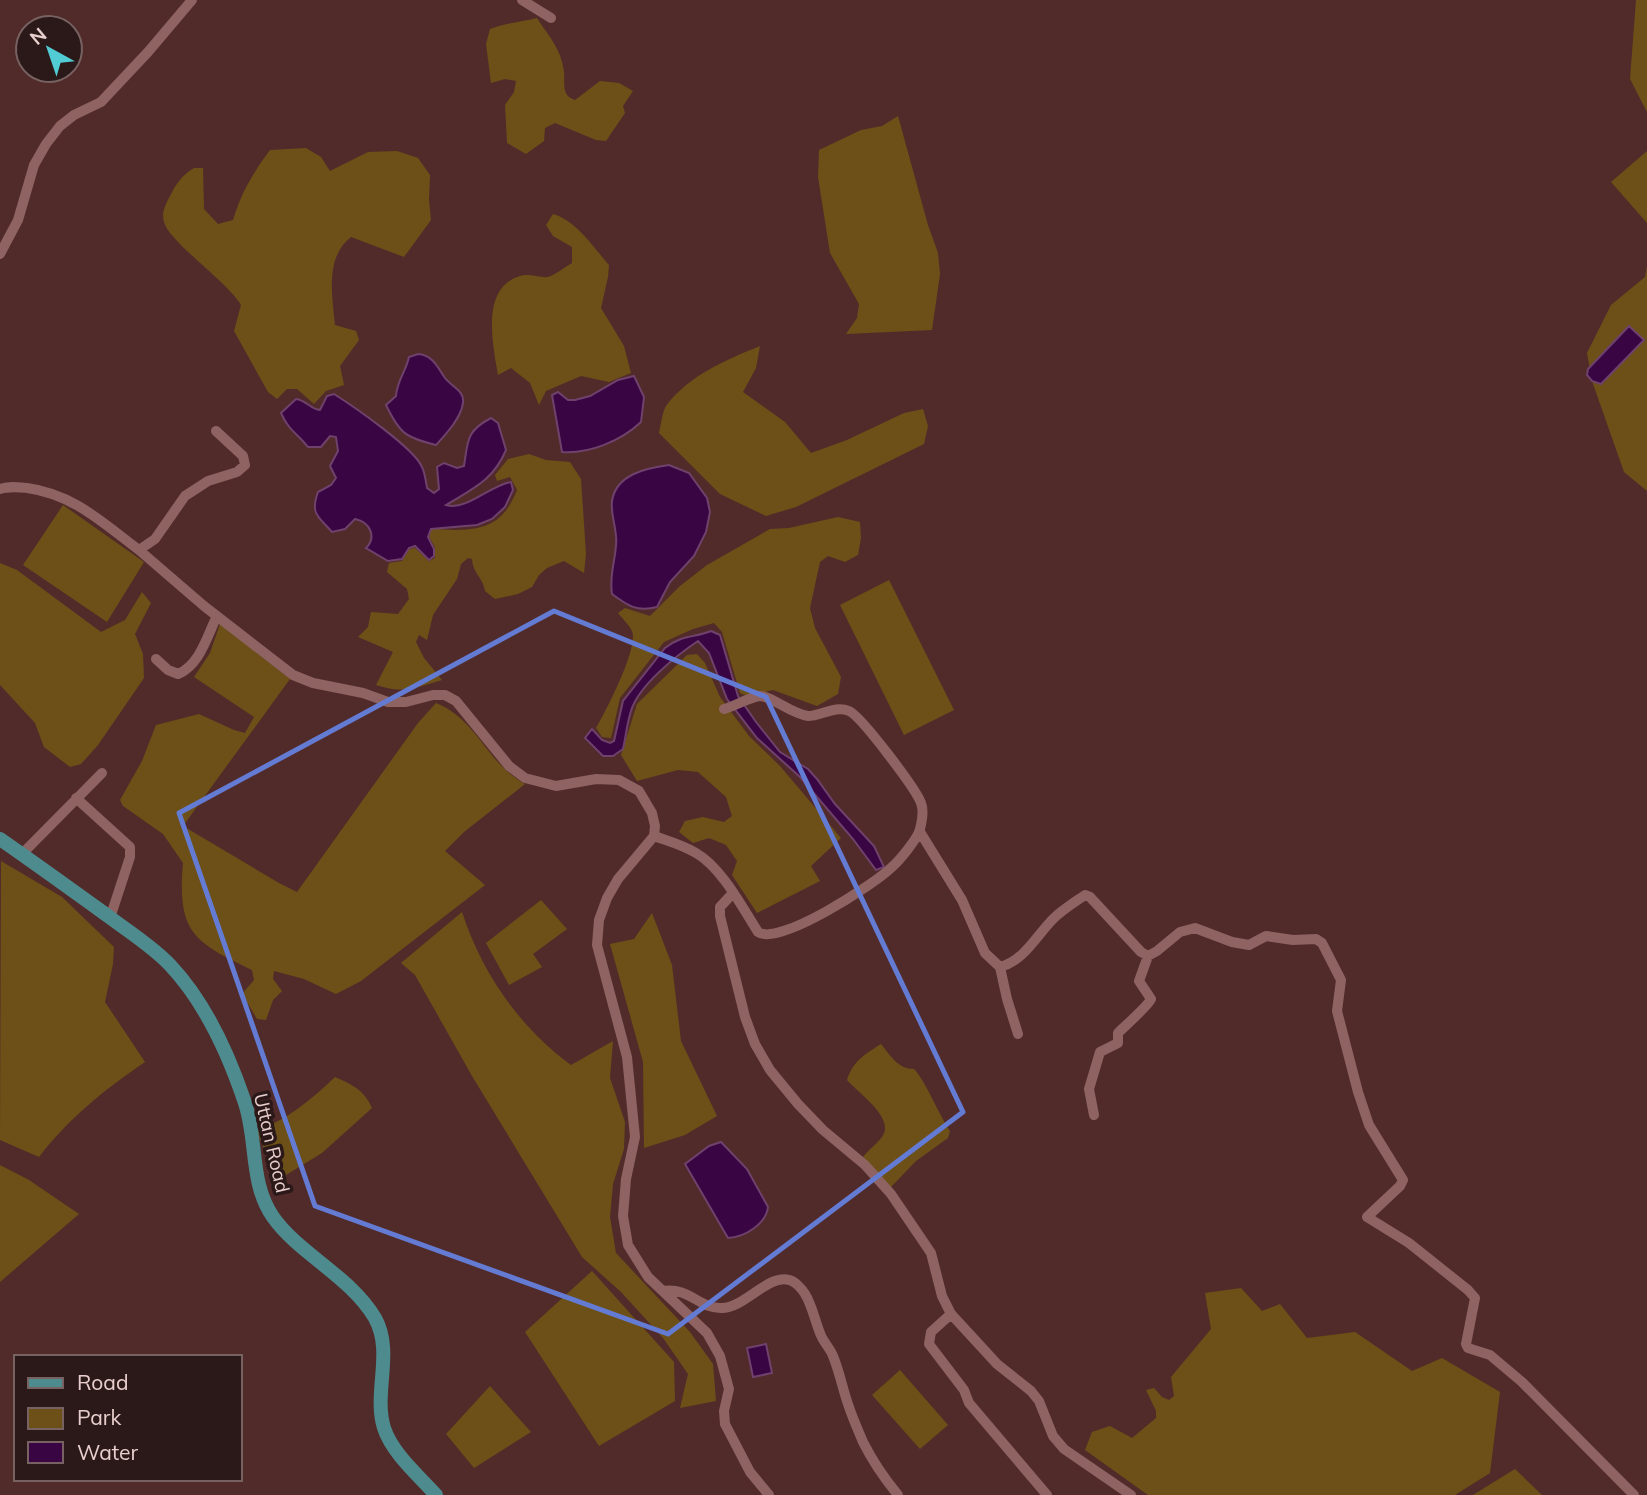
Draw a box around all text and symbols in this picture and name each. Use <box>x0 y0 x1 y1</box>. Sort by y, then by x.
north arrow <box>14 14 84 84</box>
text: N <box>25 22 51 50</box>
street label: Uttan Road <box>249 1091 295 1195</box>
legend <box>14 1355 242 1481</box>
text: Road <box>77 1369 128 1395</box>
text: Park <box>77 1404 121 1430</box>
text: Water <box>77 1439 138 1465</box>

